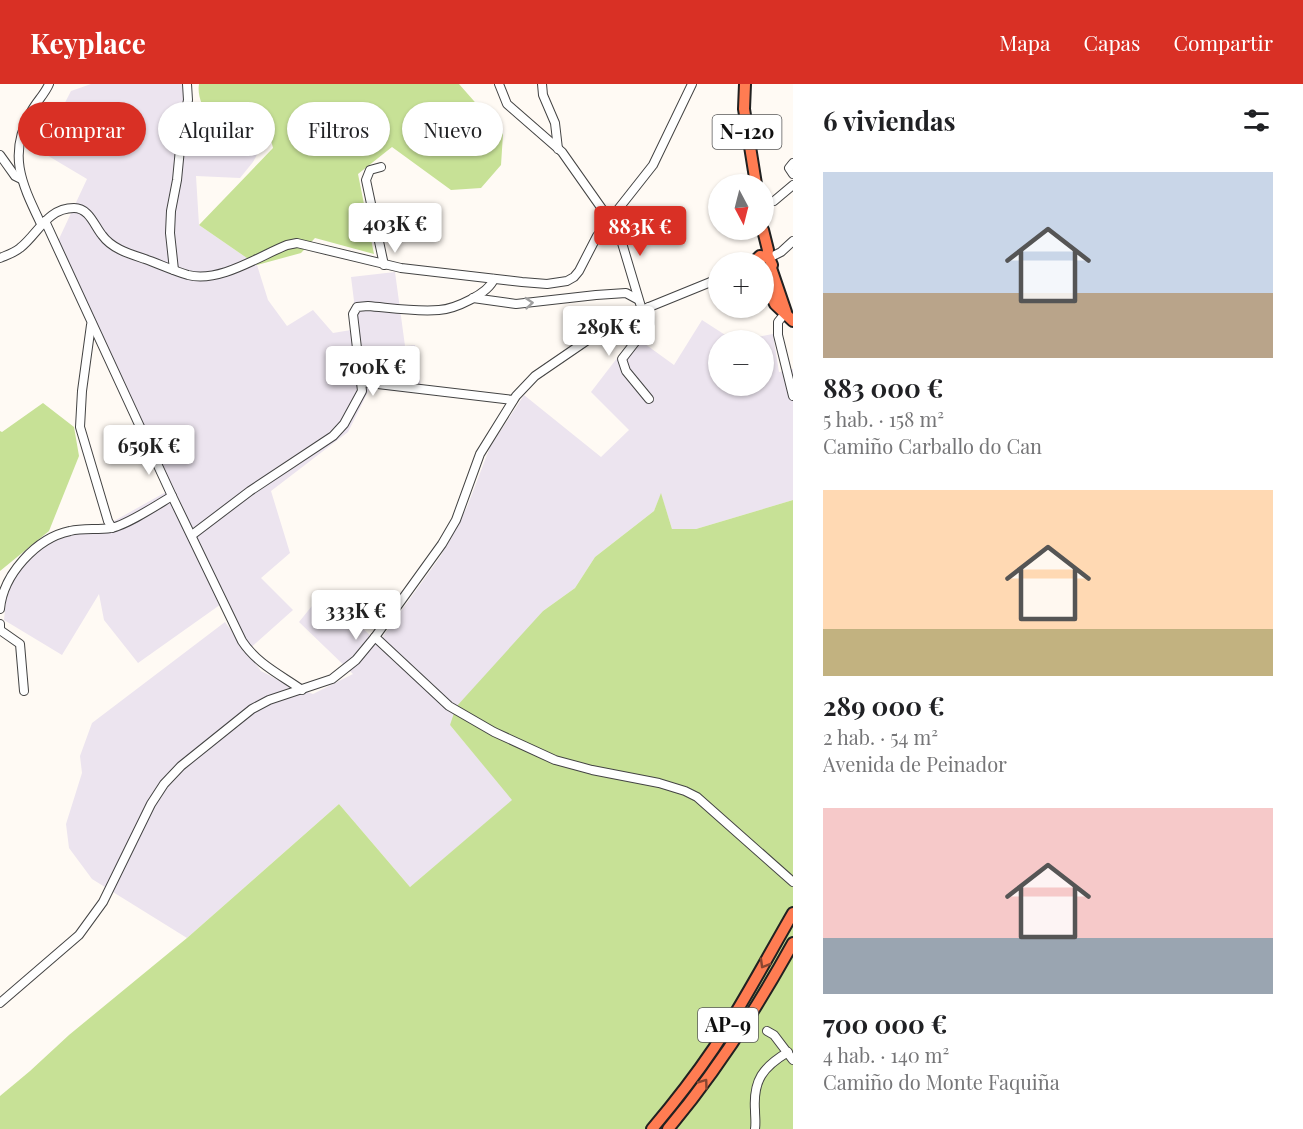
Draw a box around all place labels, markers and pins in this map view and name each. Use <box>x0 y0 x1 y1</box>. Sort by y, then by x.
pin: 403K € <box>346 203 444 254</box>
pin: 883K € <box>591 206 689 257</box>
pin: 289K € <box>560 306 658 357</box>
pin: 700K € <box>324 346 422 397</box>
pin: 659K € <box>100 425 198 476</box>
pin: 333K € <box>307 590 405 641</box>

